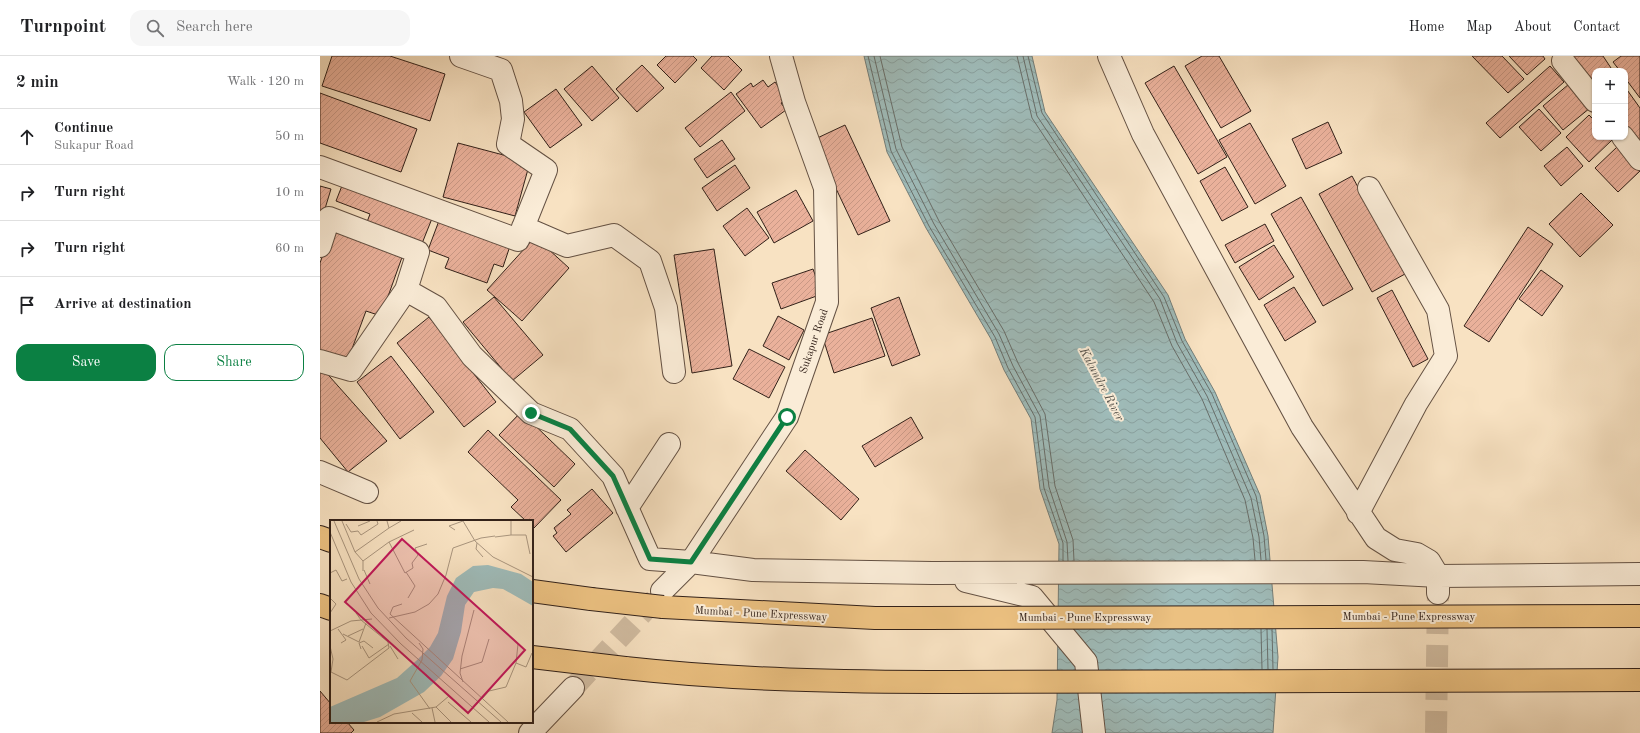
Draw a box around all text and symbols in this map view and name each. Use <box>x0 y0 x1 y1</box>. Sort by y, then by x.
search box <box>130 10 410 46</box>
icon: search <box>144 17 166 39</box>
text: Turnpoint <box>20 18 106 37</box>
text: Search here <box>176 20 253 35</box>
text: Home <box>1409 20 1444 34</box>
text: Map <box>1466 20 1492 34</box>
text: About <box>1514 20 1551 34</box>
text: Contact <box>1573 20 1620 34</box>
map controls <box>1592 68 1628 140</box>
button: + <box>1592 68 1628 104</box>
text: 2 min <box>16 74 59 91</box>
text: Walk · 120 m <box>227 75 304 88</box>
button: − <box>1592 104 1628 140</box>
text: Continue <box>54 121 113 136</box>
icon: ahead <box>16 126 38 148</box>
text: 50 m <box>275 130 304 143</box>
text: Sukapur Road <box>54 139 134 152</box>
icon: right <box>16 182 38 204</box>
text: Turn right <box>54 185 125 200</box>
text: 10 m <box>275 186 304 199</box>
icon: right <box>16 238 38 260</box>
text: Turn right <box>54 241 125 256</box>
text: 60 m <box>275 242 304 255</box>
icon: arrive <box>16 294 38 316</box>
text: Arrive at destination <box>54 297 192 312</box>
street label: Sukapur Road <box>798 308 831 375</box>
button: Save <box>16 344 156 381</box>
button: Share <box>164 344 304 381</box>
water label: Kalundre River <box>1076 345 1126 424</box>
route end <box>522 404 540 422</box>
route start <box>778 408 796 426</box>
inset map <box>330 520 533 723</box>
street label: Mumbai - Pune Expressway <box>694 606 828 623</box>
street label: Mumbai - Pune Expressway <box>1343 612 1476 623</box>
street label: Mumbai - Pune Expressway <box>1019 613 1152 624</box>

